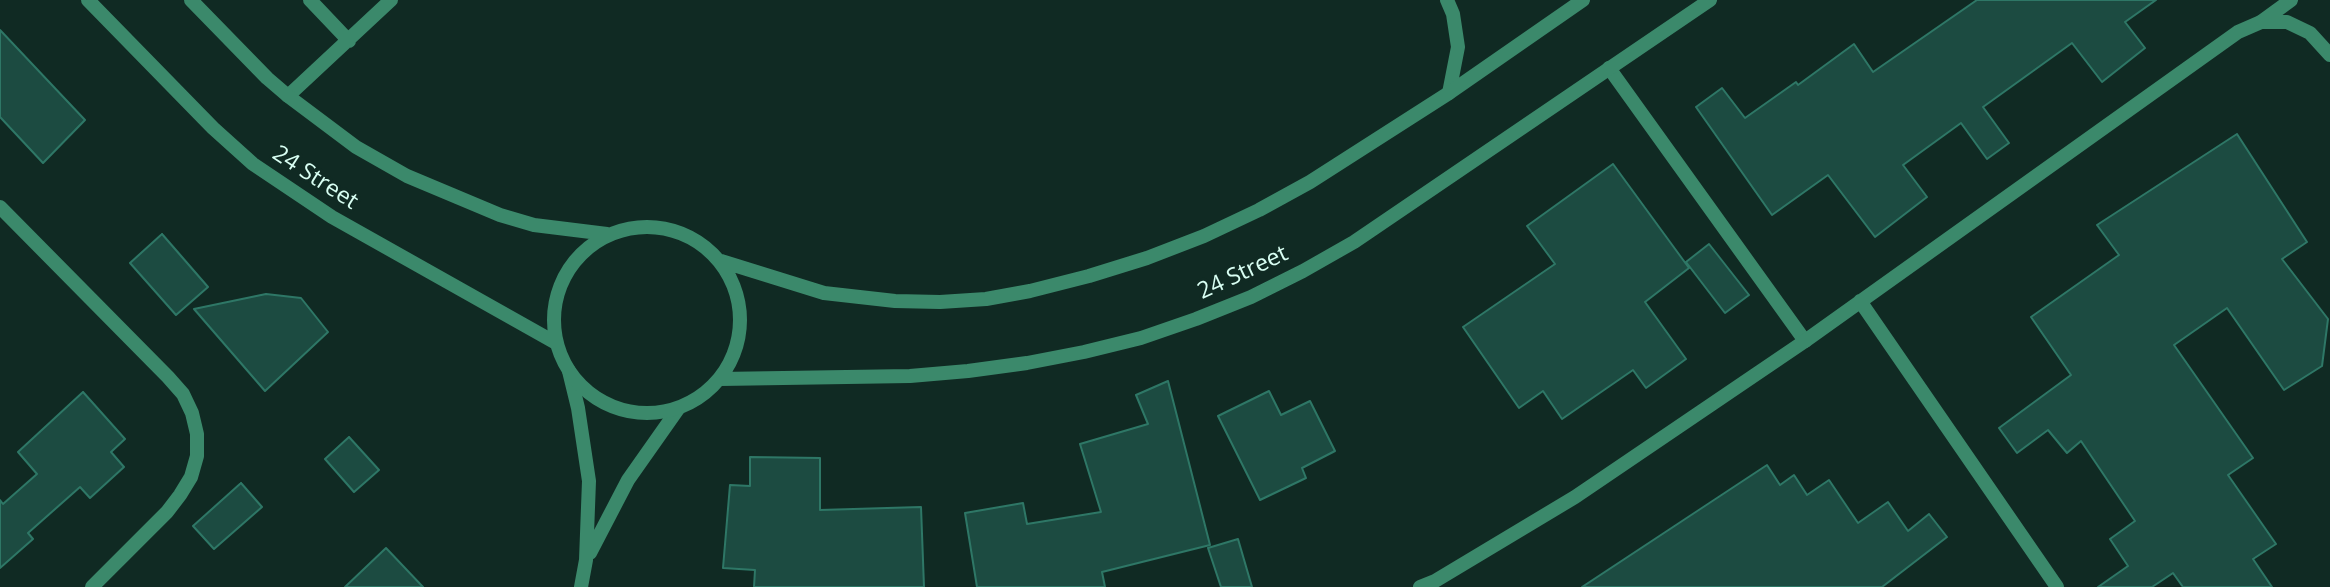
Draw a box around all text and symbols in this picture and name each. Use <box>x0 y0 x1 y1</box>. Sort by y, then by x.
street label: 24 Street <box>267 140 363 216</box>
street label: 24 Street <box>1193 240 1293 306</box>

